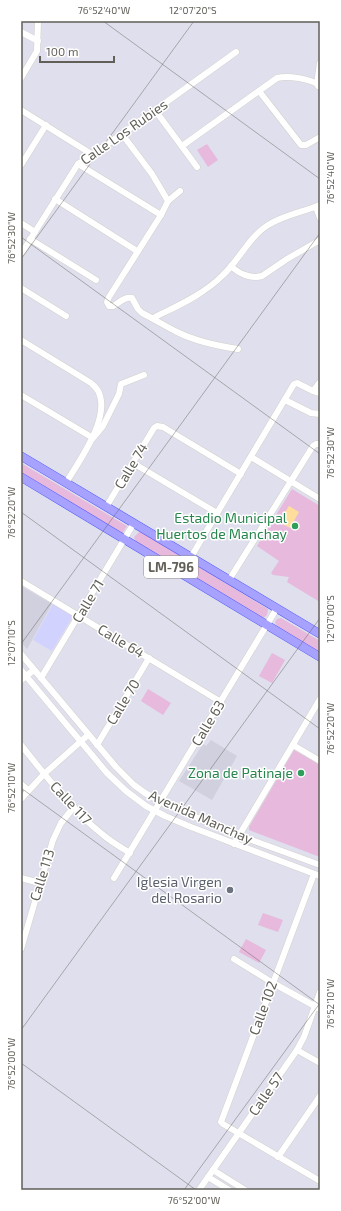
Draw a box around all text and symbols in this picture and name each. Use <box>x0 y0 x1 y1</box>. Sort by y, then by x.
text: 76°52'40"W <box>78 4 131 16</box>
text: 12°07'20"S <box>169 4 217 16</box>
scale bar <box>40 38 114 64</box>
text: 100 m <box>46 44 78 58</box>
street label: Calle Los Rubies <box>77 95 171 168</box>
text: 76°52'40"W <box>324 151 336 204</box>
text: 76°52'30"W <box>5 211 17 264</box>
text: 76°52'30"W <box>324 426 336 479</box>
street label: Calle 74 <box>110 440 151 492</box>
text: 76°52'20"W <box>5 486 17 539</box>
place label: Estadio Municipal Huertos de Manchay <box>156 509 288 542</box>
marker: Estadio Municipal Huertos de Manchay <box>290 521 300 531</box>
road number: LM-796 <box>144 556 198 578</box>
street label: Calle 71 <box>68 576 107 625</box>
text: 12°07'00"S <box>324 595 336 643</box>
text: 12°07'10"S <box>5 620 17 666</box>
street label: Calle 64 <box>95 620 148 661</box>
street label: Calle 70 <box>102 676 143 728</box>
street label: Calle 63 <box>187 697 228 749</box>
text: 76°52'20"W <box>324 702 336 755</box>
text: 76°52'10"W <box>5 762 17 813</box>
place label: Zona de Patinaje <box>188 764 293 781</box>
marker: Zona de Patinaje <box>296 768 306 778</box>
street label: Calle 117 <box>47 778 96 828</box>
street label: Avenida Manchay <box>147 786 256 847</box>
street label: Calle 113 <box>26 847 57 903</box>
place label: Iglesia Virgen del Rosario <box>137 873 222 906</box>
marker: Iglesia Virgen del Rosario <box>225 885 235 895</box>
street label: Calle 102 <box>245 978 280 1037</box>
text: 76°52'10"W <box>324 978 336 1029</box>
text: 76°52'00"W <box>5 1037 17 1090</box>
street label: Calle 57 <box>244 1069 287 1119</box>
text: 76°52'00"W <box>168 1194 221 1206</box>

